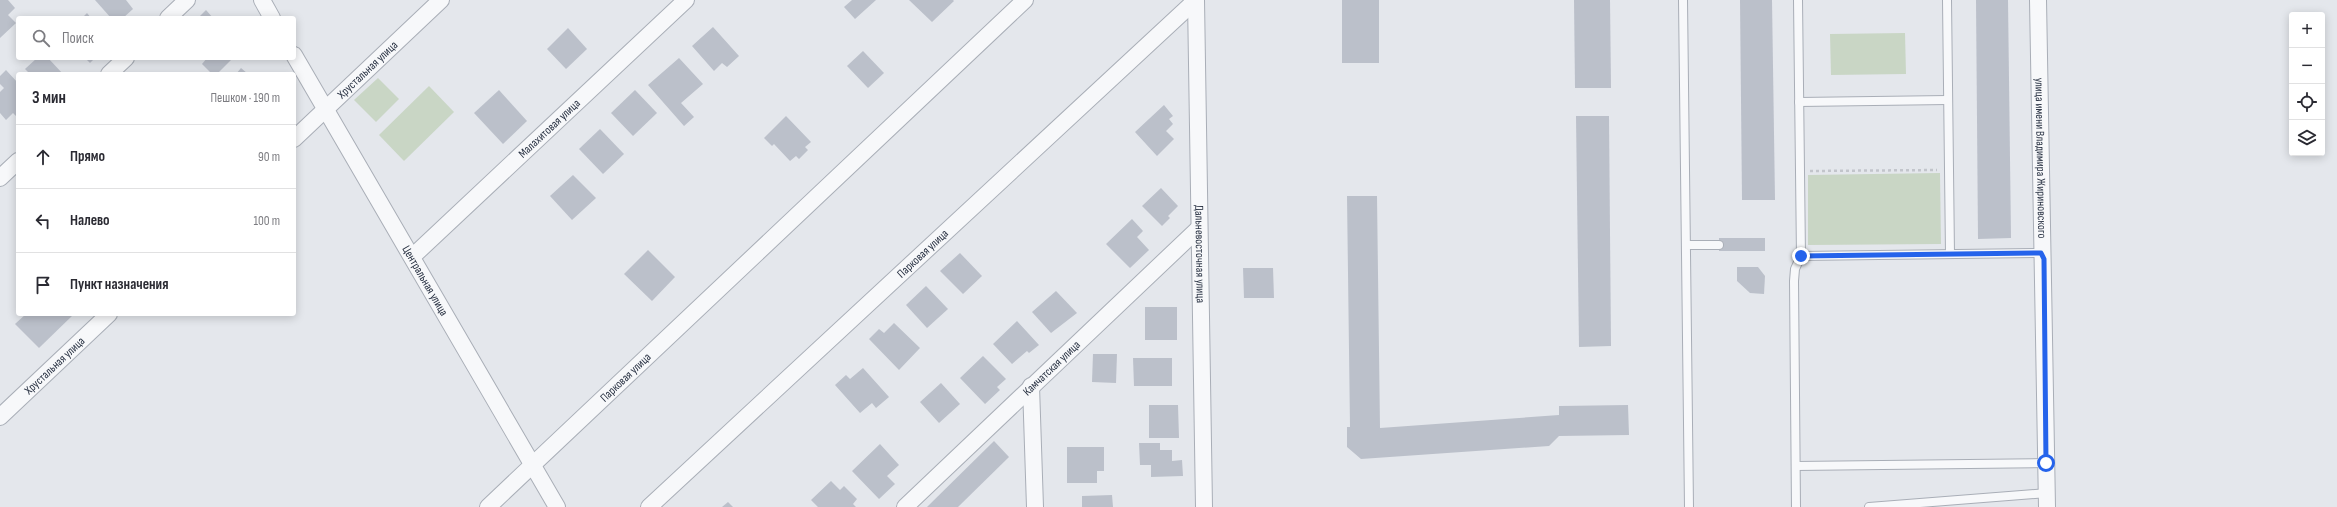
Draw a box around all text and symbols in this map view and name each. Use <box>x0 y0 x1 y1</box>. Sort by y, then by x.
map controls <box>2289 12 2325 156</box>
button: + <box>2289 12 2325 48</box>
search box <box>16 16 296 60</box>
icon: search <box>30 27 52 49</box>
text: Поиск <box>62 29 94 48</box>
street label: Хрустальная улица <box>334 38 401 103</box>
button: − <box>2289 48 2325 84</box>
street label: улица имени Владимира Жириновского <box>2031 77 2049 239</box>
button: locate <box>2289 84 2325 120</box>
text: 3 мин <box>32 88 66 108</box>
text: Пешком · 190 m <box>211 90 280 106</box>
street label: Малахитовая улица <box>515 96 584 161</box>
button: layers <box>2289 120 2325 156</box>
icon: ahead <box>32 146 54 168</box>
text: Прямо <box>70 147 105 166</box>
text: 90 m <box>258 149 280 165</box>
street label: Дальневосточная улица <box>1191 205 1208 303</box>
icon: left <box>32 210 54 232</box>
text: Налево <box>70 211 110 230</box>
text: 100 m <box>253 213 280 229</box>
street label: Парковая улица <box>894 226 952 281</box>
street label: Центральная улица <box>398 243 451 319</box>
route end <box>1792 247 1810 265</box>
icon: arrive <box>32 274 54 296</box>
text: Пункт назначения <box>70 275 168 294</box>
street label: Хрустальная улица <box>21 334 88 399</box>
street label: Камчатская улица <box>1020 337 1084 399</box>
street label: Парковая улица <box>597 350 655 405</box>
route start <box>2037 454 2055 472</box>

